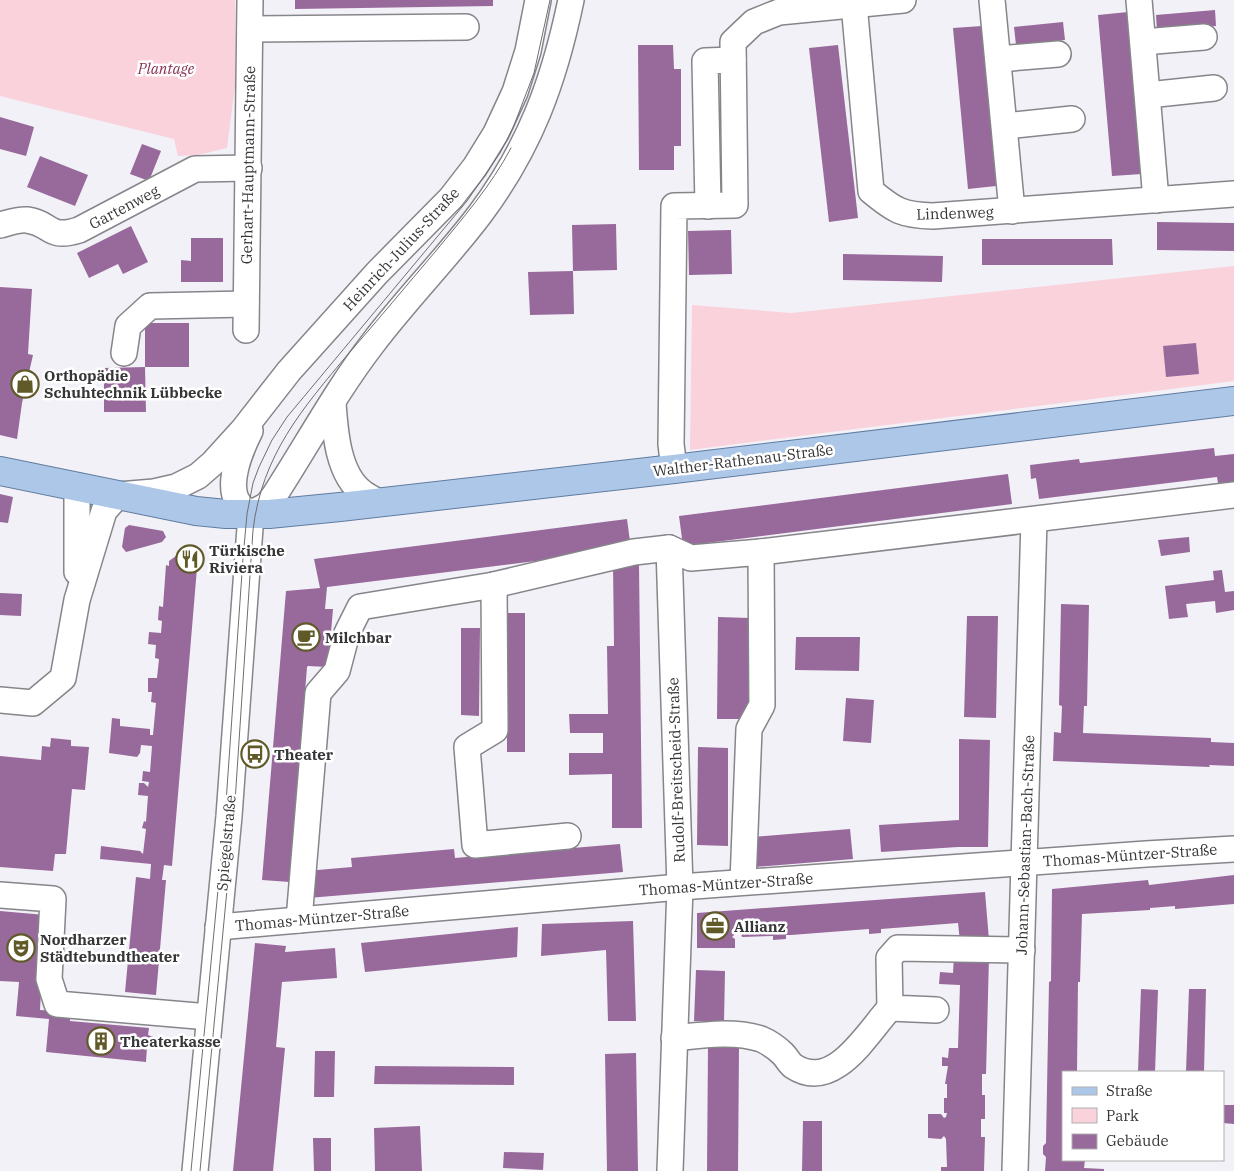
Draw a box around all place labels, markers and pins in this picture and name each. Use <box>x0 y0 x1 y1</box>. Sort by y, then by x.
place label: Orthopädie Schuhtechnik Lübbecke <box>44 366 222 402</box>
shop icon: Orthopädie Schuhtechnik Lübbecke <box>10 369 40 399</box>
place label: Türkische Riviera <box>209 541 285 577</box>
restaurant icon: Türkische Riviera <box>175 544 205 574</box>
cafe icon: Milchbar <box>291 622 321 652</box>
place label: Milchbar <box>325 628 392 647</box>
bus stop icon: Theater <box>240 739 270 769</box>
place label: Theater <box>274 745 334 764</box>
office icon: Allianz <box>700 911 730 941</box>
place label: Allianz <box>734 917 786 936</box>
place label: Nordharzer Städtebundtheater <box>40 930 180 966</box>
theatre icon: Nordharzer Städtebundtheater <box>6 933 36 963</box>
building icon: Theaterkasse <box>86 1026 116 1056</box>
place label: Theaterkasse <box>120 1032 221 1051</box>

